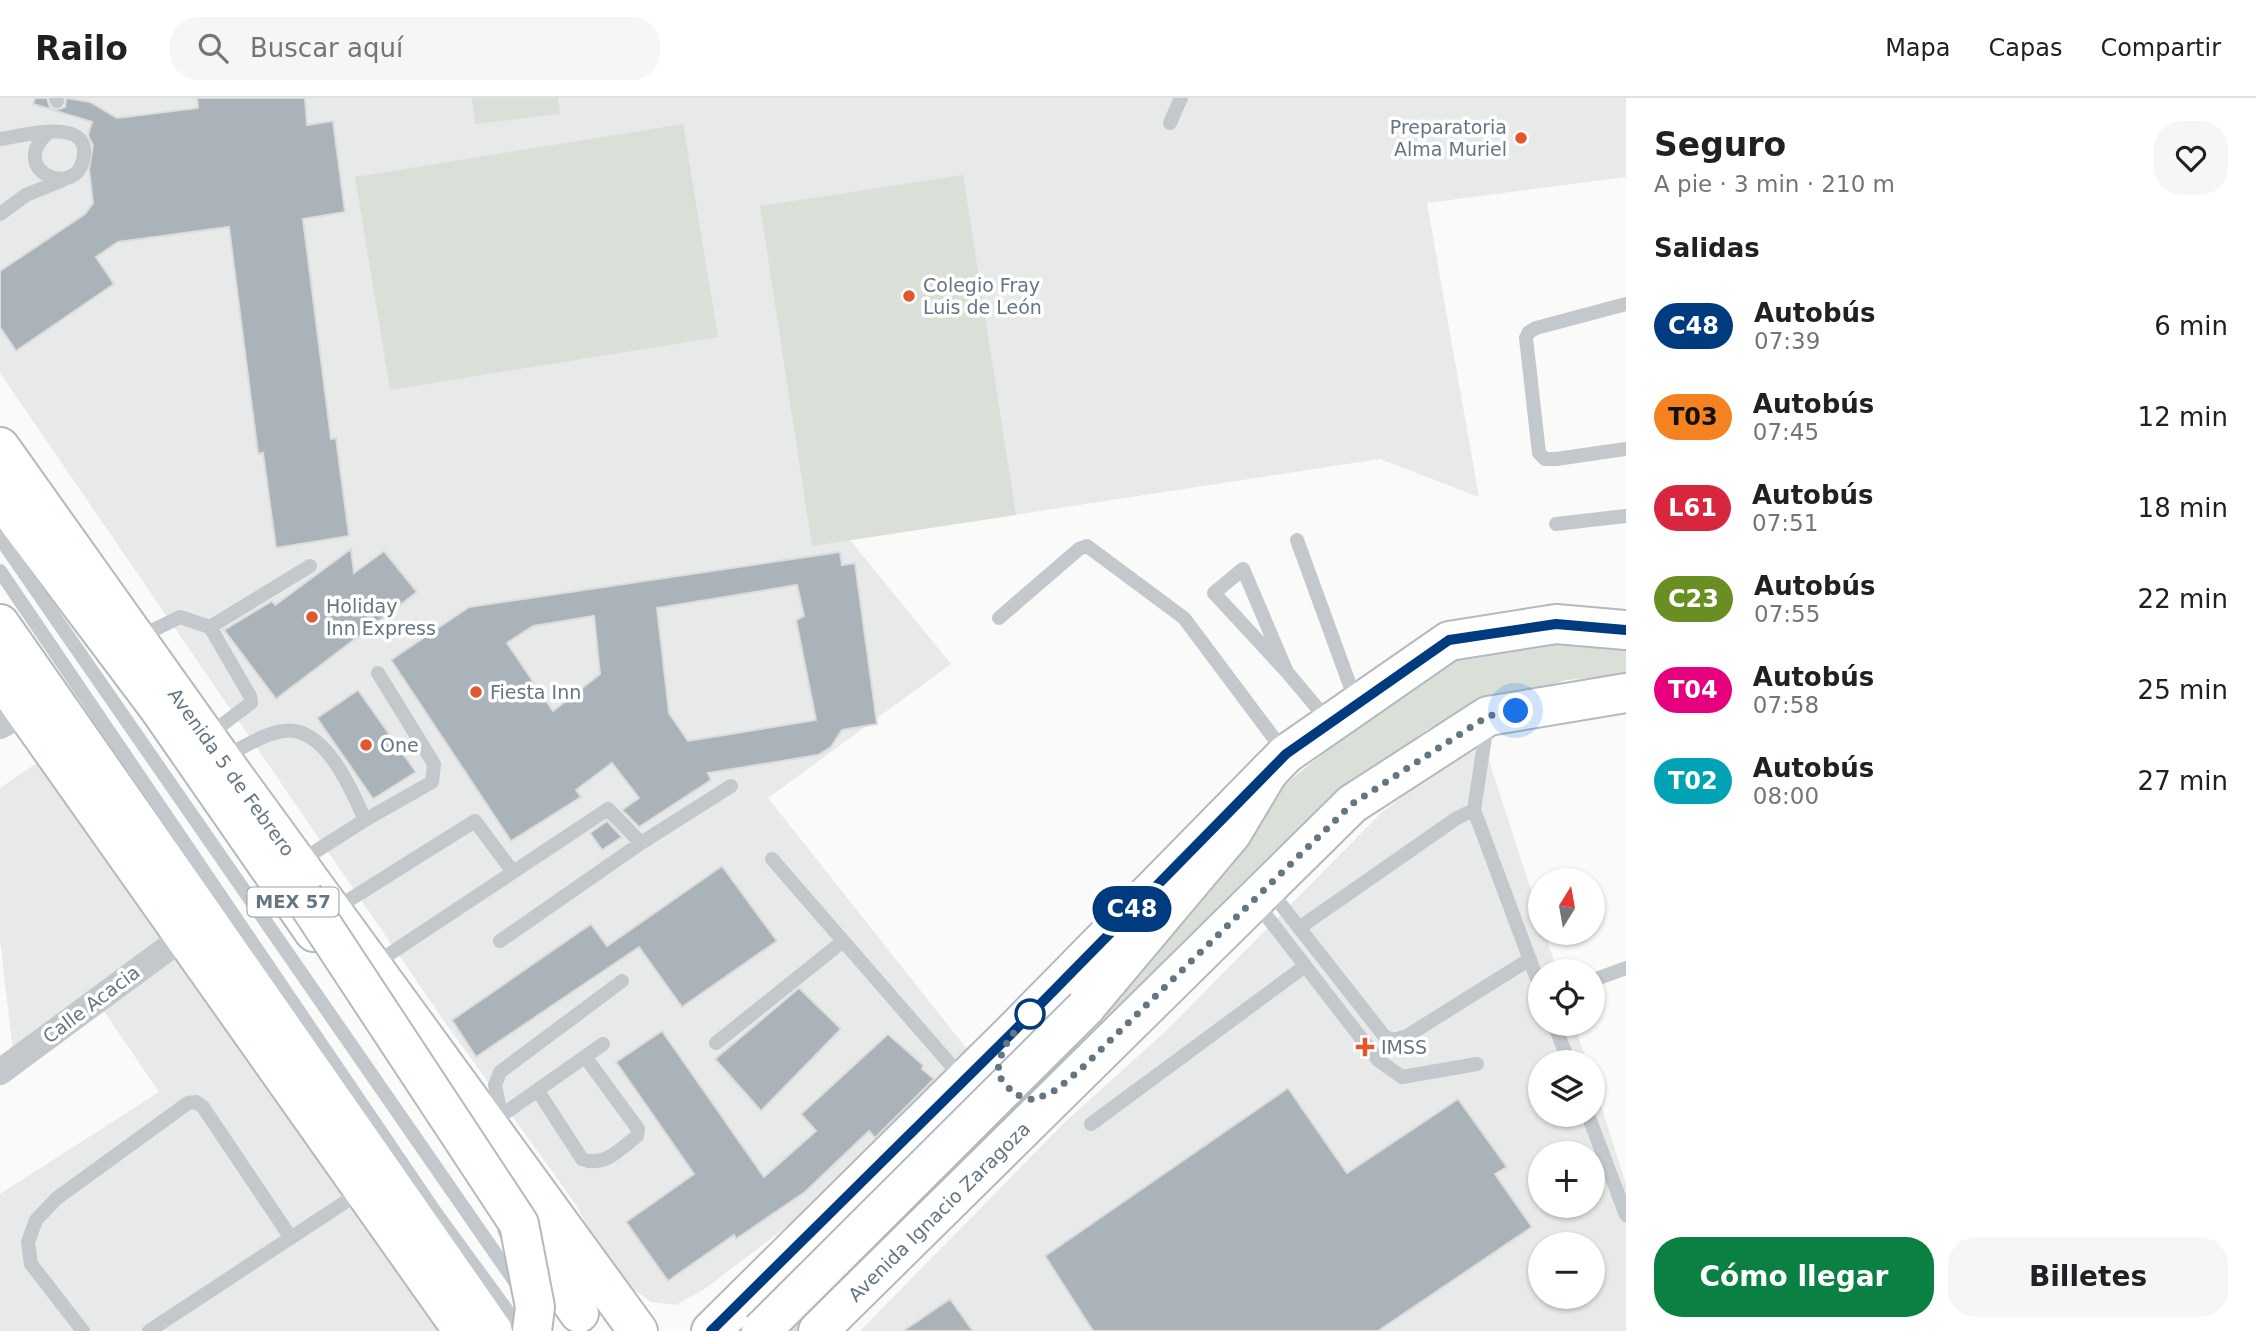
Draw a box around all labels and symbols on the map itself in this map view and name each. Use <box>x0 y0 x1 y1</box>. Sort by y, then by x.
place label: Preparatoria Alma Muriel <box>1390 116 1507 160</box>
marker: Preparatoria Alma Muriel <box>1513 130 1529 146</box>
place label: Colegio Fray Luis de León <box>923 274 1042 318</box>
marker: Colegio Fray Luis de León <box>901 288 917 304</box>
place label: Holiday Inn Express <box>326 595 436 639</box>
marker: Holiday Inn Express <box>304 609 320 625</box>
place label: Fiesta Inn <box>490 681 581 703</box>
street label: Avenida 5 de Febrero <box>164 684 299 860</box>
marker: Fiesta Inn <box>468 684 484 700</box>
your location <box>1498 693 1533 728</box>
place label: One <box>380 734 419 756</box>
marker: One <box>358 737 374 753</box>
north arrow <box>1528 868 1605 945</box>
line badge: C48 <box>1092 886 1172 932</box>
road number: MEX 57 <box>247 888 338 916</box>
street label: Calle Acacia <box>38 961 144 1047</box>
unlabelled marker <box>1015 999 1045 1029</box>
place label: IMSS <box>1381 1036 1427 1058</box>
marker: IMSS <box>1355 1037 1375 1057</box>
street label: Avenida Ignacio Zaragoza <box>844 1117 1034 1306</box>

